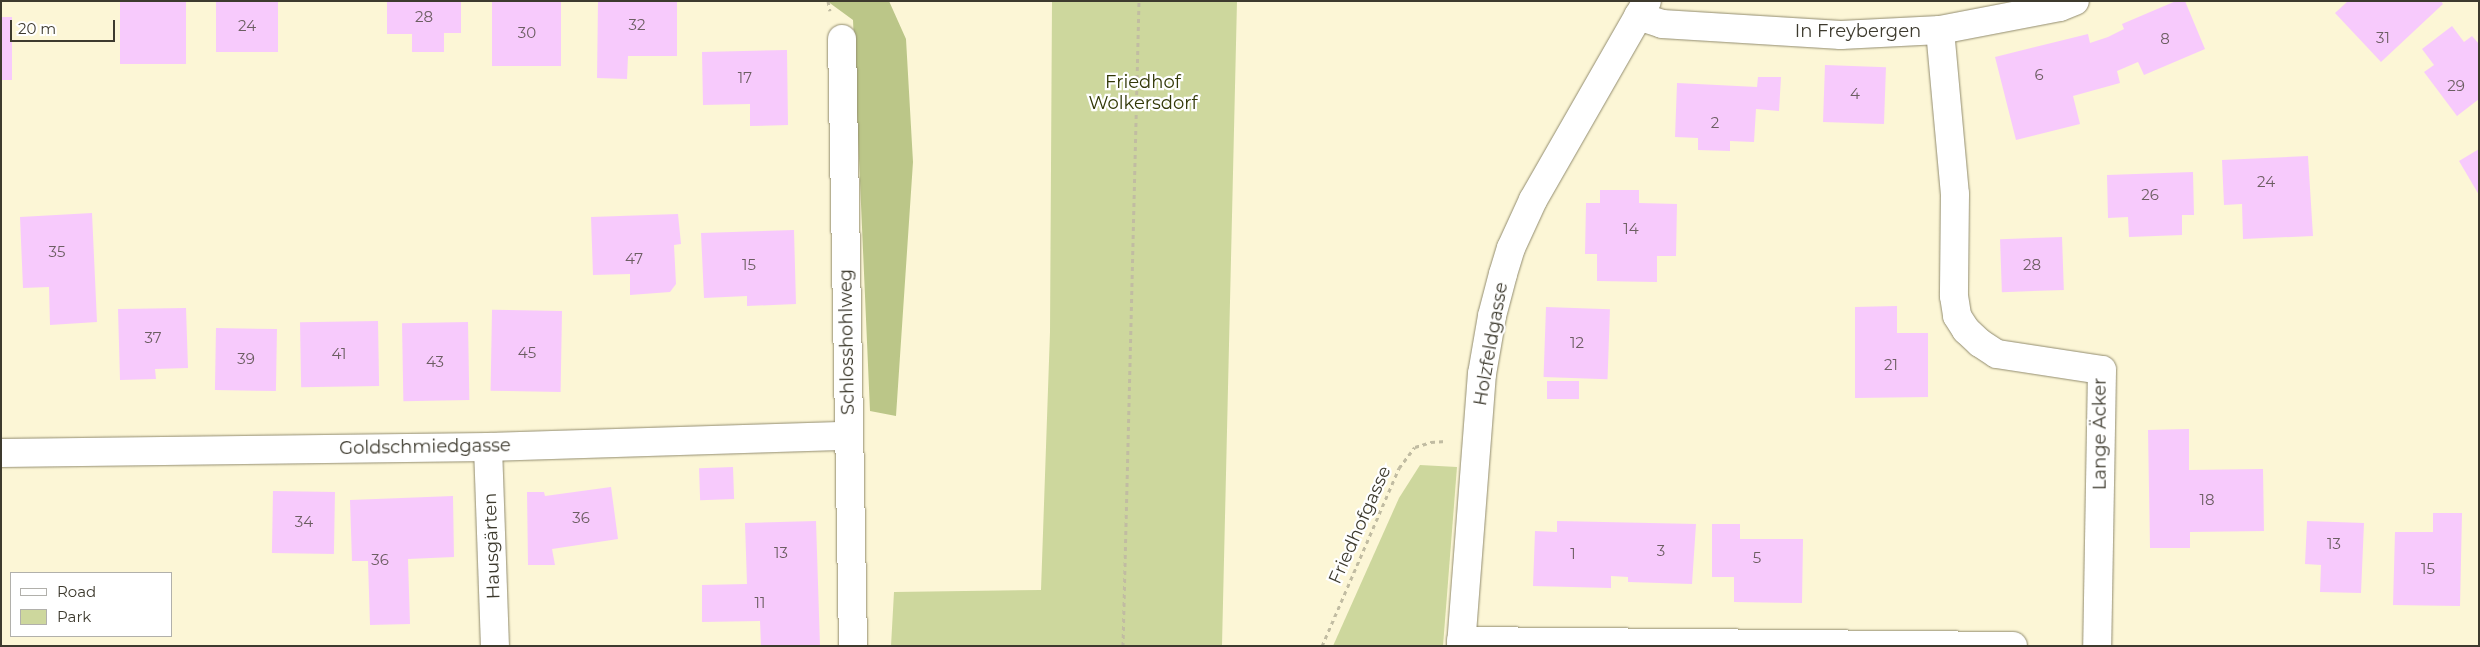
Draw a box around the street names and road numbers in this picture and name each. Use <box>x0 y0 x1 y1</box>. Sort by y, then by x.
street label: In Freybergen <box>1795 20 1921 42</box>
street label: Schlosshohlweg <box>835 269 859 415</box>
street label: Holzfeldgasse <box>1469 280 1513 408</box>
street label: Lange Äcker <box>2089 378 2111 490</box>
street label: Goldschmiedgasse <box>339 435 511 459</box>
street label: Friedhofgasse <box>1324 463 1396 587</box>
street label: Hausgärten <box>479 492 505 600</box>

